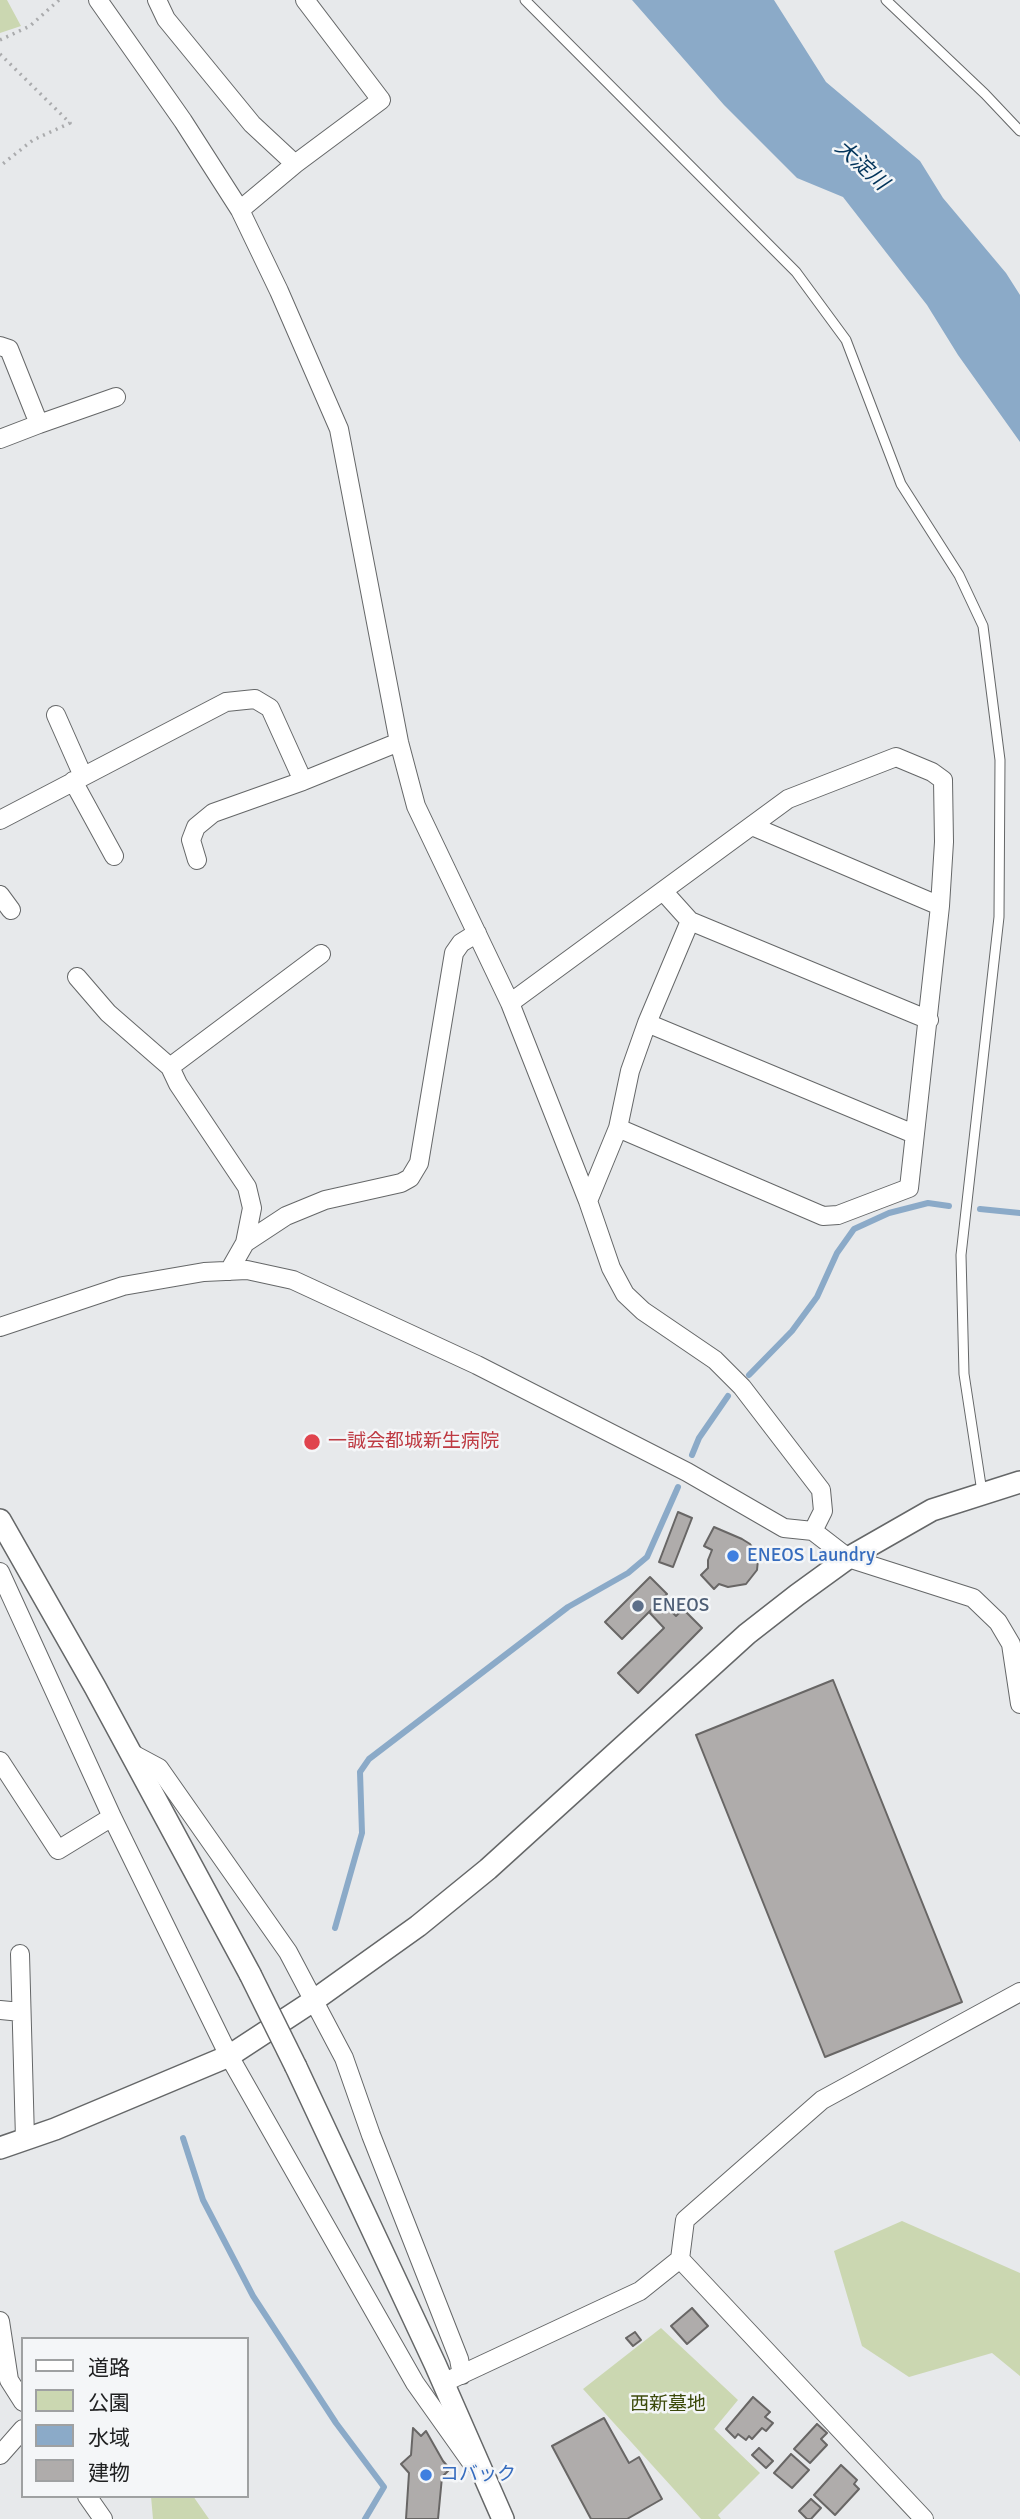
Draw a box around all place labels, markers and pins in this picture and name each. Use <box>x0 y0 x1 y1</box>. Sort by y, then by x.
place label: 一誠会都城新生病院 <box>328 1431 499 1453</box>
marker: 一誠会都城新生病院 <box>302 1432 322 1452</box>
place label: ENEOS Laundry <box>747 1545 875 1567</box>
marker: ENEOS Laundry <box>725 1548 741 1564</box>
place label: ENEOS <box>652 1595 709 1617</box>
marker: ENEOS <box>630 1598 646 1614</box>
place label: コバック <box>440 2464 516 2486</box>
marker: コバック <box>418 2467 434 2483</box>

